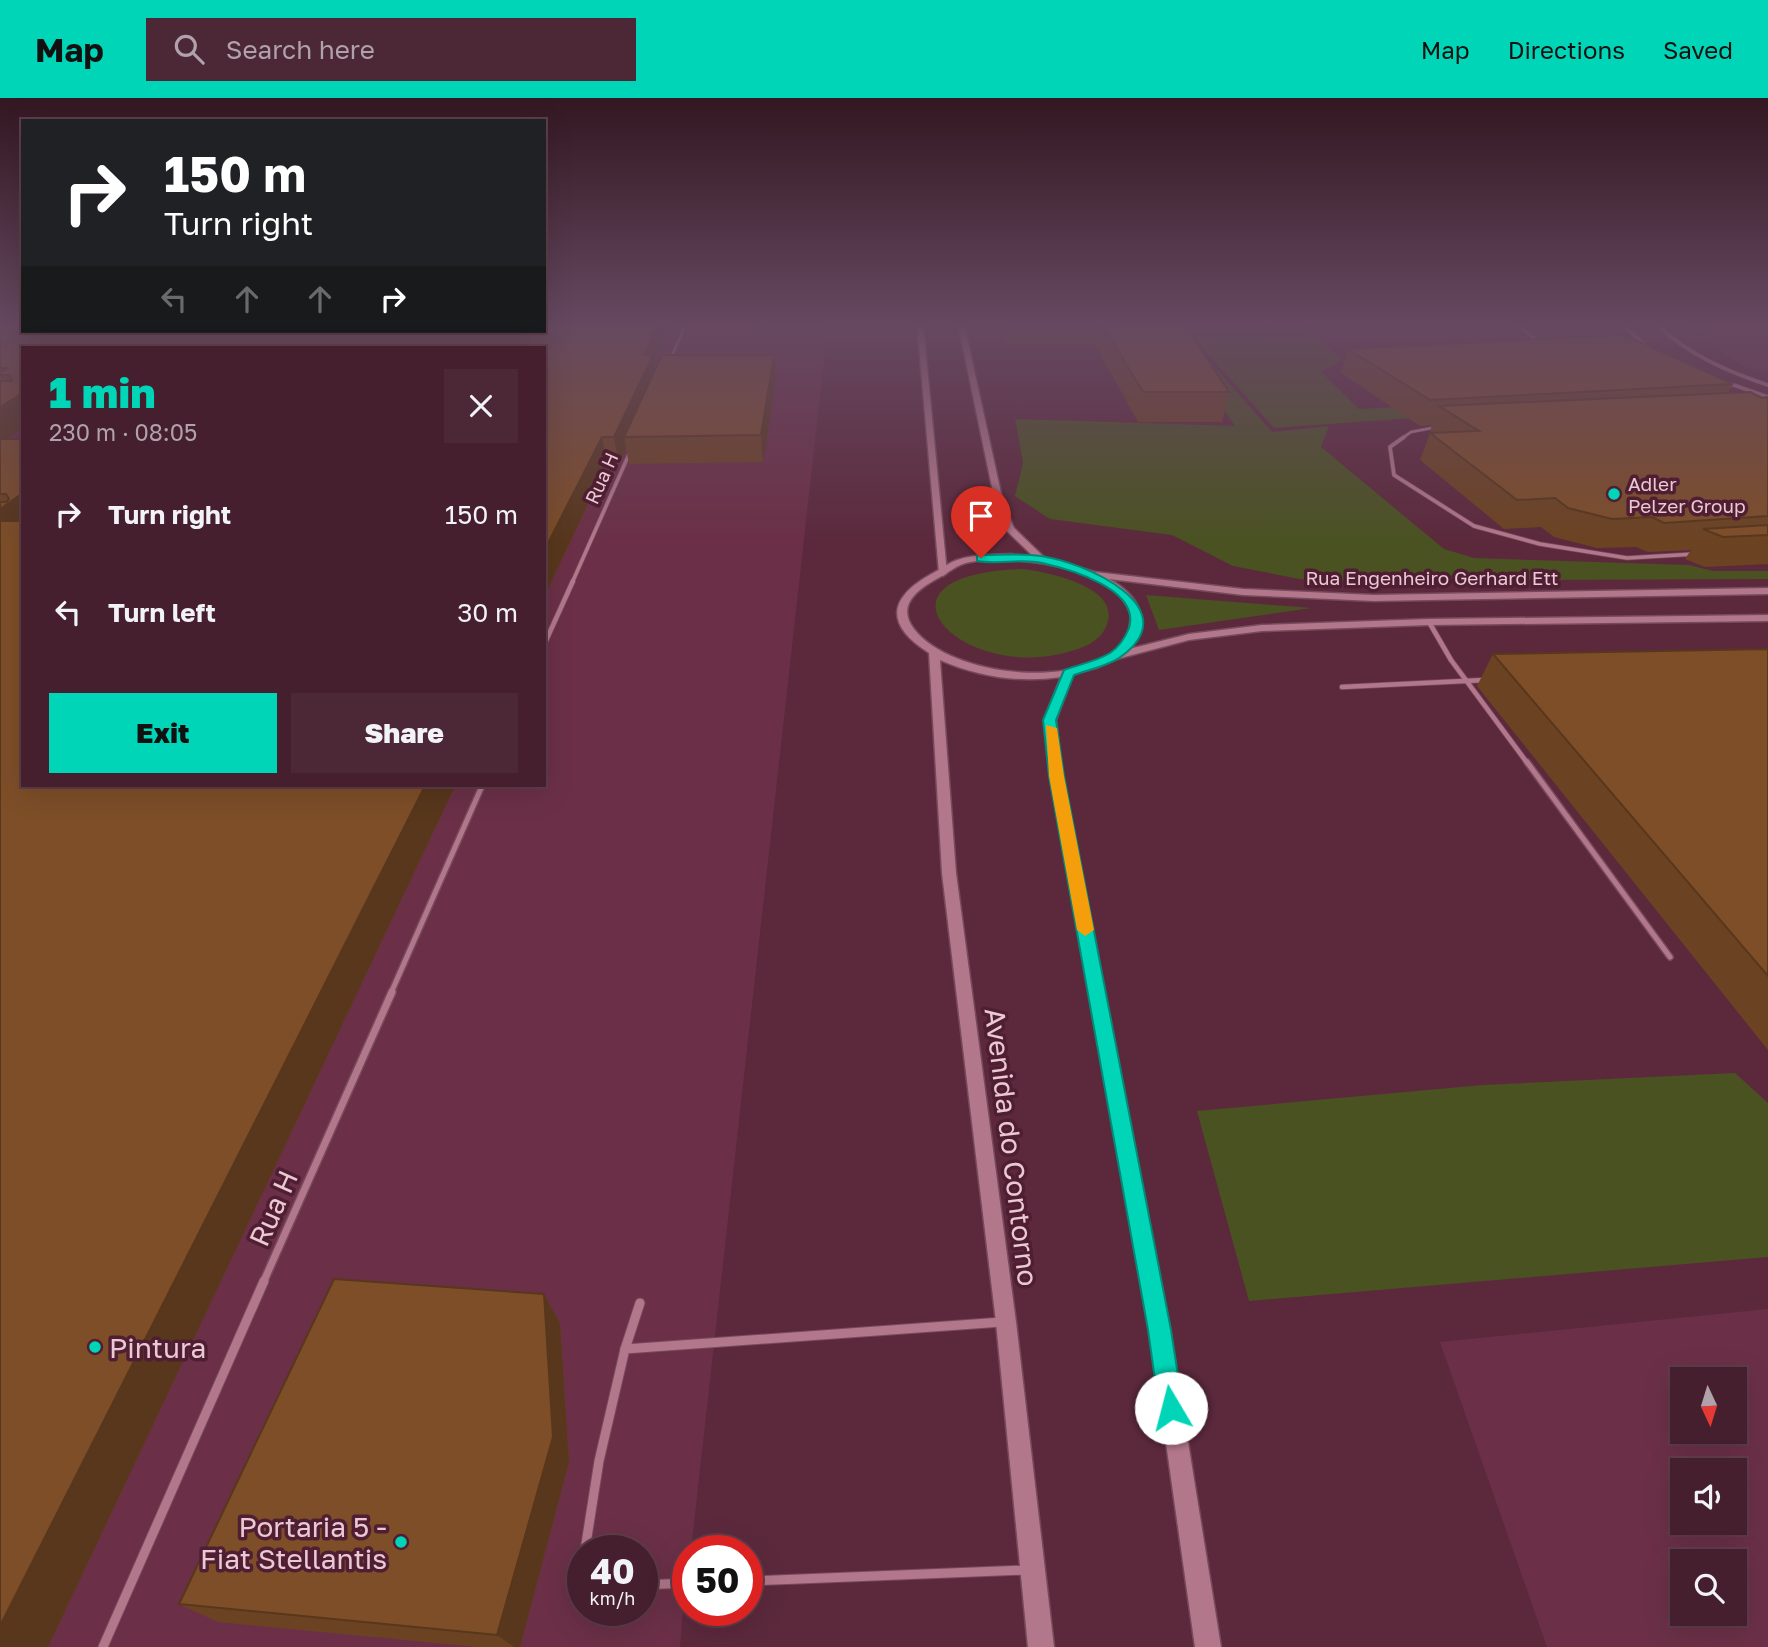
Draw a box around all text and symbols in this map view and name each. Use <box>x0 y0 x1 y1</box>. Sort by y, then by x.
search box <box>146 18 636 81</box>
text: Map <box>35 30 104 69</box>
icon: search <box>170 30 208 68</box>
text: Search here <box>226 34 375 65</box>
text: Map <box>1421 35 1470 64</box>
text: Directions <box>1508 35 1625 64</box>
text: Saved <box>1663 35 1733 64</box>
text: 150 m <box>164 144 306 203</box>
icon: right <box>49 147 140 238</box>
text: Turn right <box>164 204 313 242</box>
icon: left <box>155 280 193 318</box>
icon: ahead <box>228 280 266 318</box>
icon: ahead <box>301 280 339 318</box>
icon: right <box>374 280 412 318</box>
text: 1 min <box>49 367 156 417</box>
button: close <box>444 369 518 443</box>
text: 230 m · 08:05 <box>49 418 197 446</box>
street label: Rua H <box>580 449 622 507</box>
place label: Adler Pelzer Group <box>1628 472 1746 517</box>
pin <box>951 486 1011 558</box>
marker: Adler Pelzer Group <box>1606 486 1622 502</box>
icon: right <box>49 495 87 533</box>
icon: arrive <box>962 497 1000 535</box>
text: Turn right <box>108 499 231 530</box>
text: 150 m <box>445 499 518 530</box>
street label: Rua Engenheiro Gerhard Ett <box>1306 566 1558 589</box>
icon: left <box>49 593 87 631</box>
text: Turn left <box>108 597 216 628</box>
text: 30 m <box>457 597 518 628</box>
button: Exit <box>49 693 277 773</box>
button: Share <box>291 693 518 773</box>
street label: Avenida do Contorno <box>979 1006 1045 1288</box>
street label: Rua H <box>242 1165 304 1251</box>
place label: Pintura <box>109 1331 206 1364</box>
marker: Pintura <box>87 1339 103 1355</box>
north arrow <box>1670 1367 1746 1444</box>
map controls <box>1670 1367 1747 1626</box>
position arrow <box>1134 1371 1208 1445</box>
button: sound <box>1670 1458 1747 1535</box>
place label: Portaria 5 - Fiat Stellantis <box>200 1510 387 1575</box>
marker: Portaria 5 - Fiat Stellantis <box>393 1534 409 1550</box>
speed limit sign: 50 <box>672 1535 763 1626</box>
button: search <box>1670 1549 1747 1626</box>
text: 40 <box>590 1550 635 1592</box>
text: km/h <box>590 1587 635 1609</box>

